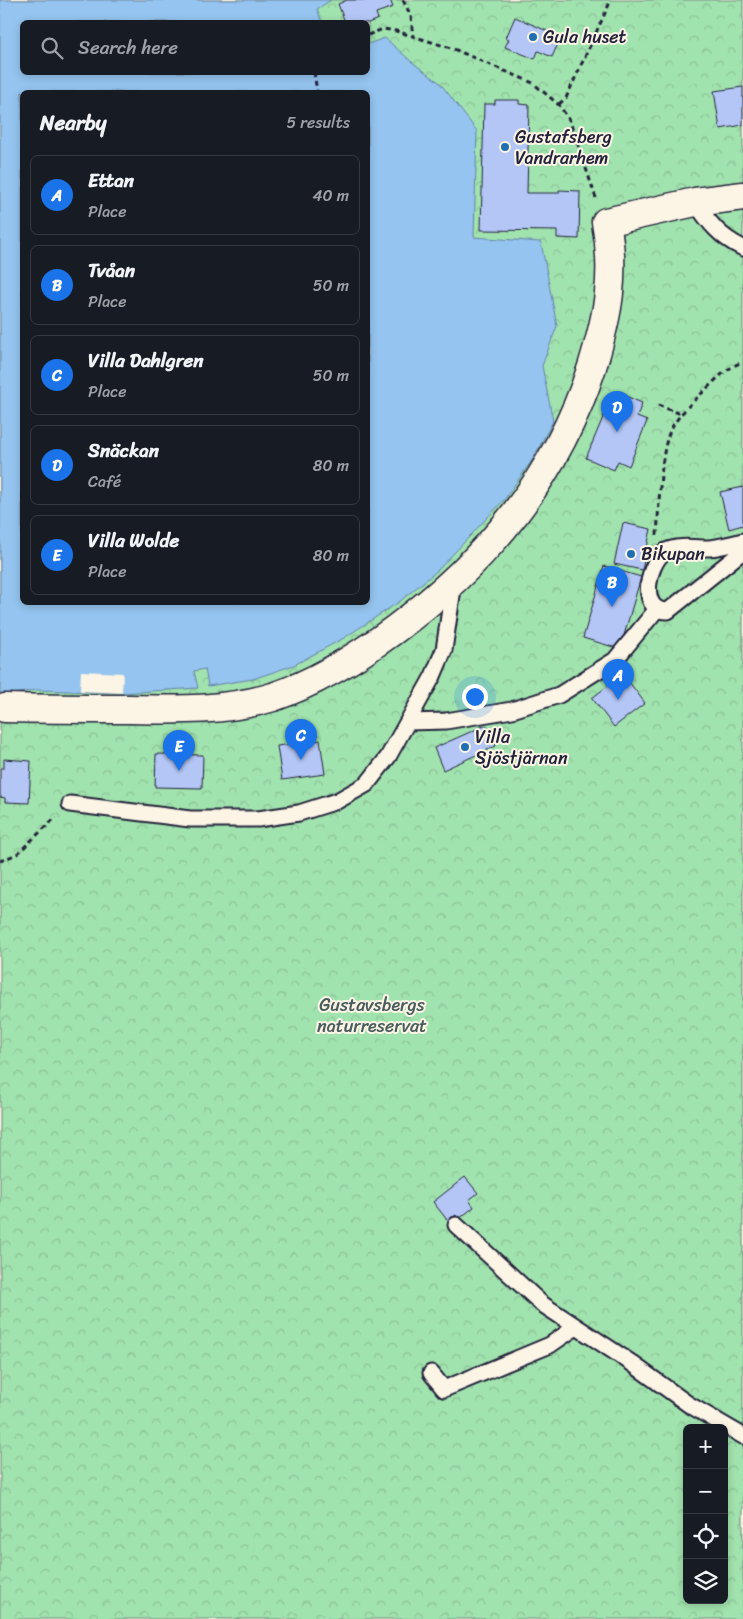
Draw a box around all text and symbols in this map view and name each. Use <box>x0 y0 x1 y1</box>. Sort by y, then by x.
search box <box>20 20 370 75</box>
place label: Gula huset <box>543 21 626 53</box>
text: Search here <box>78 31 178 64</box>
marker: Gula huset <box>527 31 539 43</box>
icon: search <box>38 34 66 62</box>
text: Nearby <box>40 104 106 142</box>
text: 5 results <box>286 108 350 137</box>
place label: Gustafsberg Vandrarhem <box>515 121 612 174</box>
marker: Gustafsberg Vandrarhem <box>499 141 511 153</box>
text: Ettan <box>88 164 134 197</box>
text: A <box>52 181 62 210</box>
text: 40 m <box>312 181 349 210</box>
text: Place <box>88 197 127 226</box>
text: Tvåan <box>88 254 135 287</box>
text: B <box>52 271 62 300</box>
text: 50 m <box>313 271 349 300</box>
text: Place <box>88 287 127 316</box>
text: Villa Dahlgren <box>88 344 204 377</box>
text: C <box>52 361 62 390</box>
text: 50 m <box>313 361 349 390</box>
text: Place <box>88 377 127 406</box>
pin: D <box>601 391 633 432</box>
text: Snäckan <box>88 434 159 467</box>
text: D <box>52 451 62 480</box>
text: 80 m <box>313 451 349 480</box>
text: Café <box>88 467 121 496</box>
text: Villa Wolde <box>88 524 179 557</box>
place label: Bikupan <box>641 538 705 570</box>
text: E <box>53 541 61 570</box>
text: 80 m <box>313 541 349 570</box>
marker: Bikupan <box>625 548 637 560</box>
text: Place <box>88 557 127 586</box>
pin: B <box>596 566 628 607</box>
pin: A <box>602 659 634 700</box>
your location <box>462 684 488 710</box>
pin: C <box>285 719 317 760</box>
place label: Villa Sjöstjärnan <box>475 721 568 774</box>
pin: E <box>163 730 195 771</box>
marker: Villa Sjöstjärnan <box>459 741 471 753</box>
park label: Gustavsbergs naturreservat <box>317 989 427 1042</box>
map controls <box>683 1424 728 1604</box>
button: + <box>683 1424 728 1469</box>
button: − <box>683 1469 728 1514</box>
button: locate <box>683 1514 728 1559</box>
button: layers <box>683 1559 728 1604</box>

